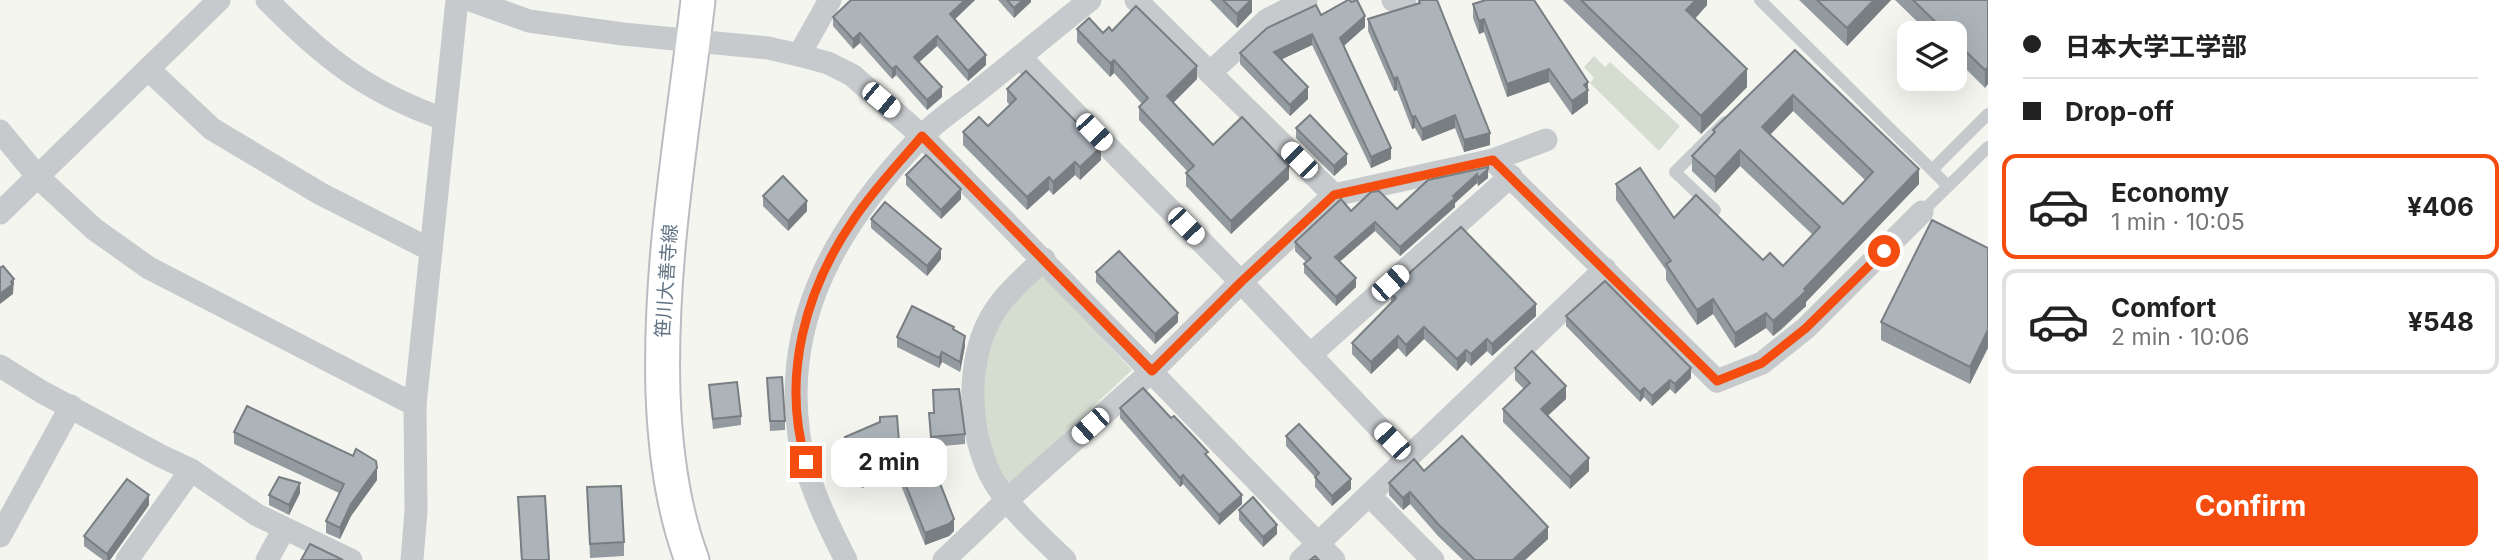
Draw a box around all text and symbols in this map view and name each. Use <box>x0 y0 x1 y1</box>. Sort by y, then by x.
map controls <box>1897 21 1967 91</box>
button: layers <box>1897 21 1967 91</box>
text: 日本大学工学部 <box>2065 31 2247 62</box>
car <box>859 78 904 122</box>
text: Drop-off <box>2065 96 2174 127</box>
car <box>1072 110 1117 154</box>
car <box>1277 138 1322 182</box>
icon: car <box>2027 175 2090 238</box>
text: Economy <box>2111 177 2229 208</box>
text: ¥406 <box>2407 191 2474 222</box>
car <box>1164 204 1209 248</box>
text: 1 min · 10:05 <box>2111 208 2245 236</box>
street label: 笹川大善寺線 <box>651 223 682 339</box>
route start <box>1868 235 1900 267</box>
car <box>1368 261 1413 305</box>
icon: car <box>2027 290 2090 353</box>
text: Comfort <box>2111 292 2216 323</box>
text: ¥548 <box>2408 306 2474 337</box>
text: 2 min · 10:06 <box>2111 323 2250 351</box>
car <box>1068 404 1113 448</box>
car <box>1370 419 1415 463</box>
callout: 2 min <box>830 438 946 486</box>
route end <box>790 446 822 478</box>
text: 2 min <box>858 448 920 476</box>
button: Confirm <box>2023 466 2478 546</box>

